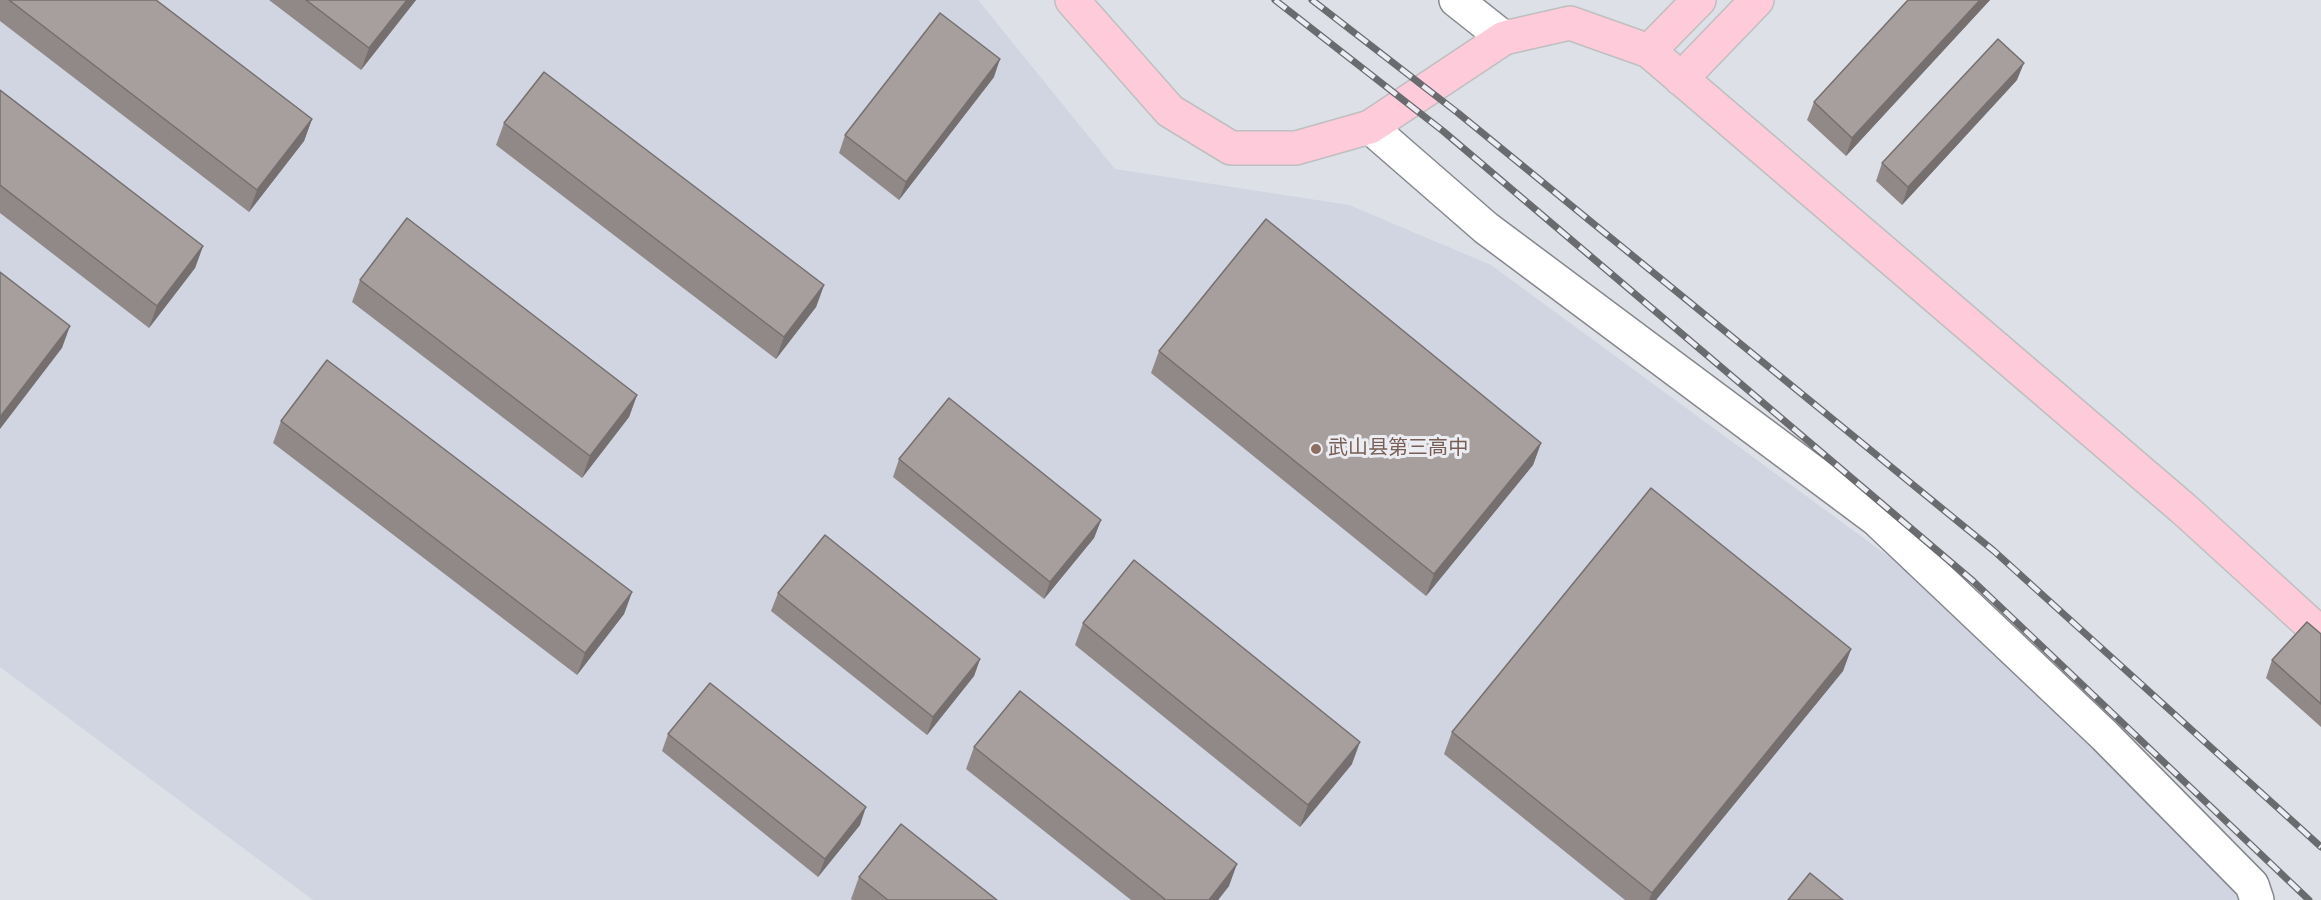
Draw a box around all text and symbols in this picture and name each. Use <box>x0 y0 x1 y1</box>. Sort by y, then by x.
place label: 武山县第三高中 <box>1328 437 1468 461</box>
marker: 武山县第三高中 <box>1309 442 1323 456</box>

